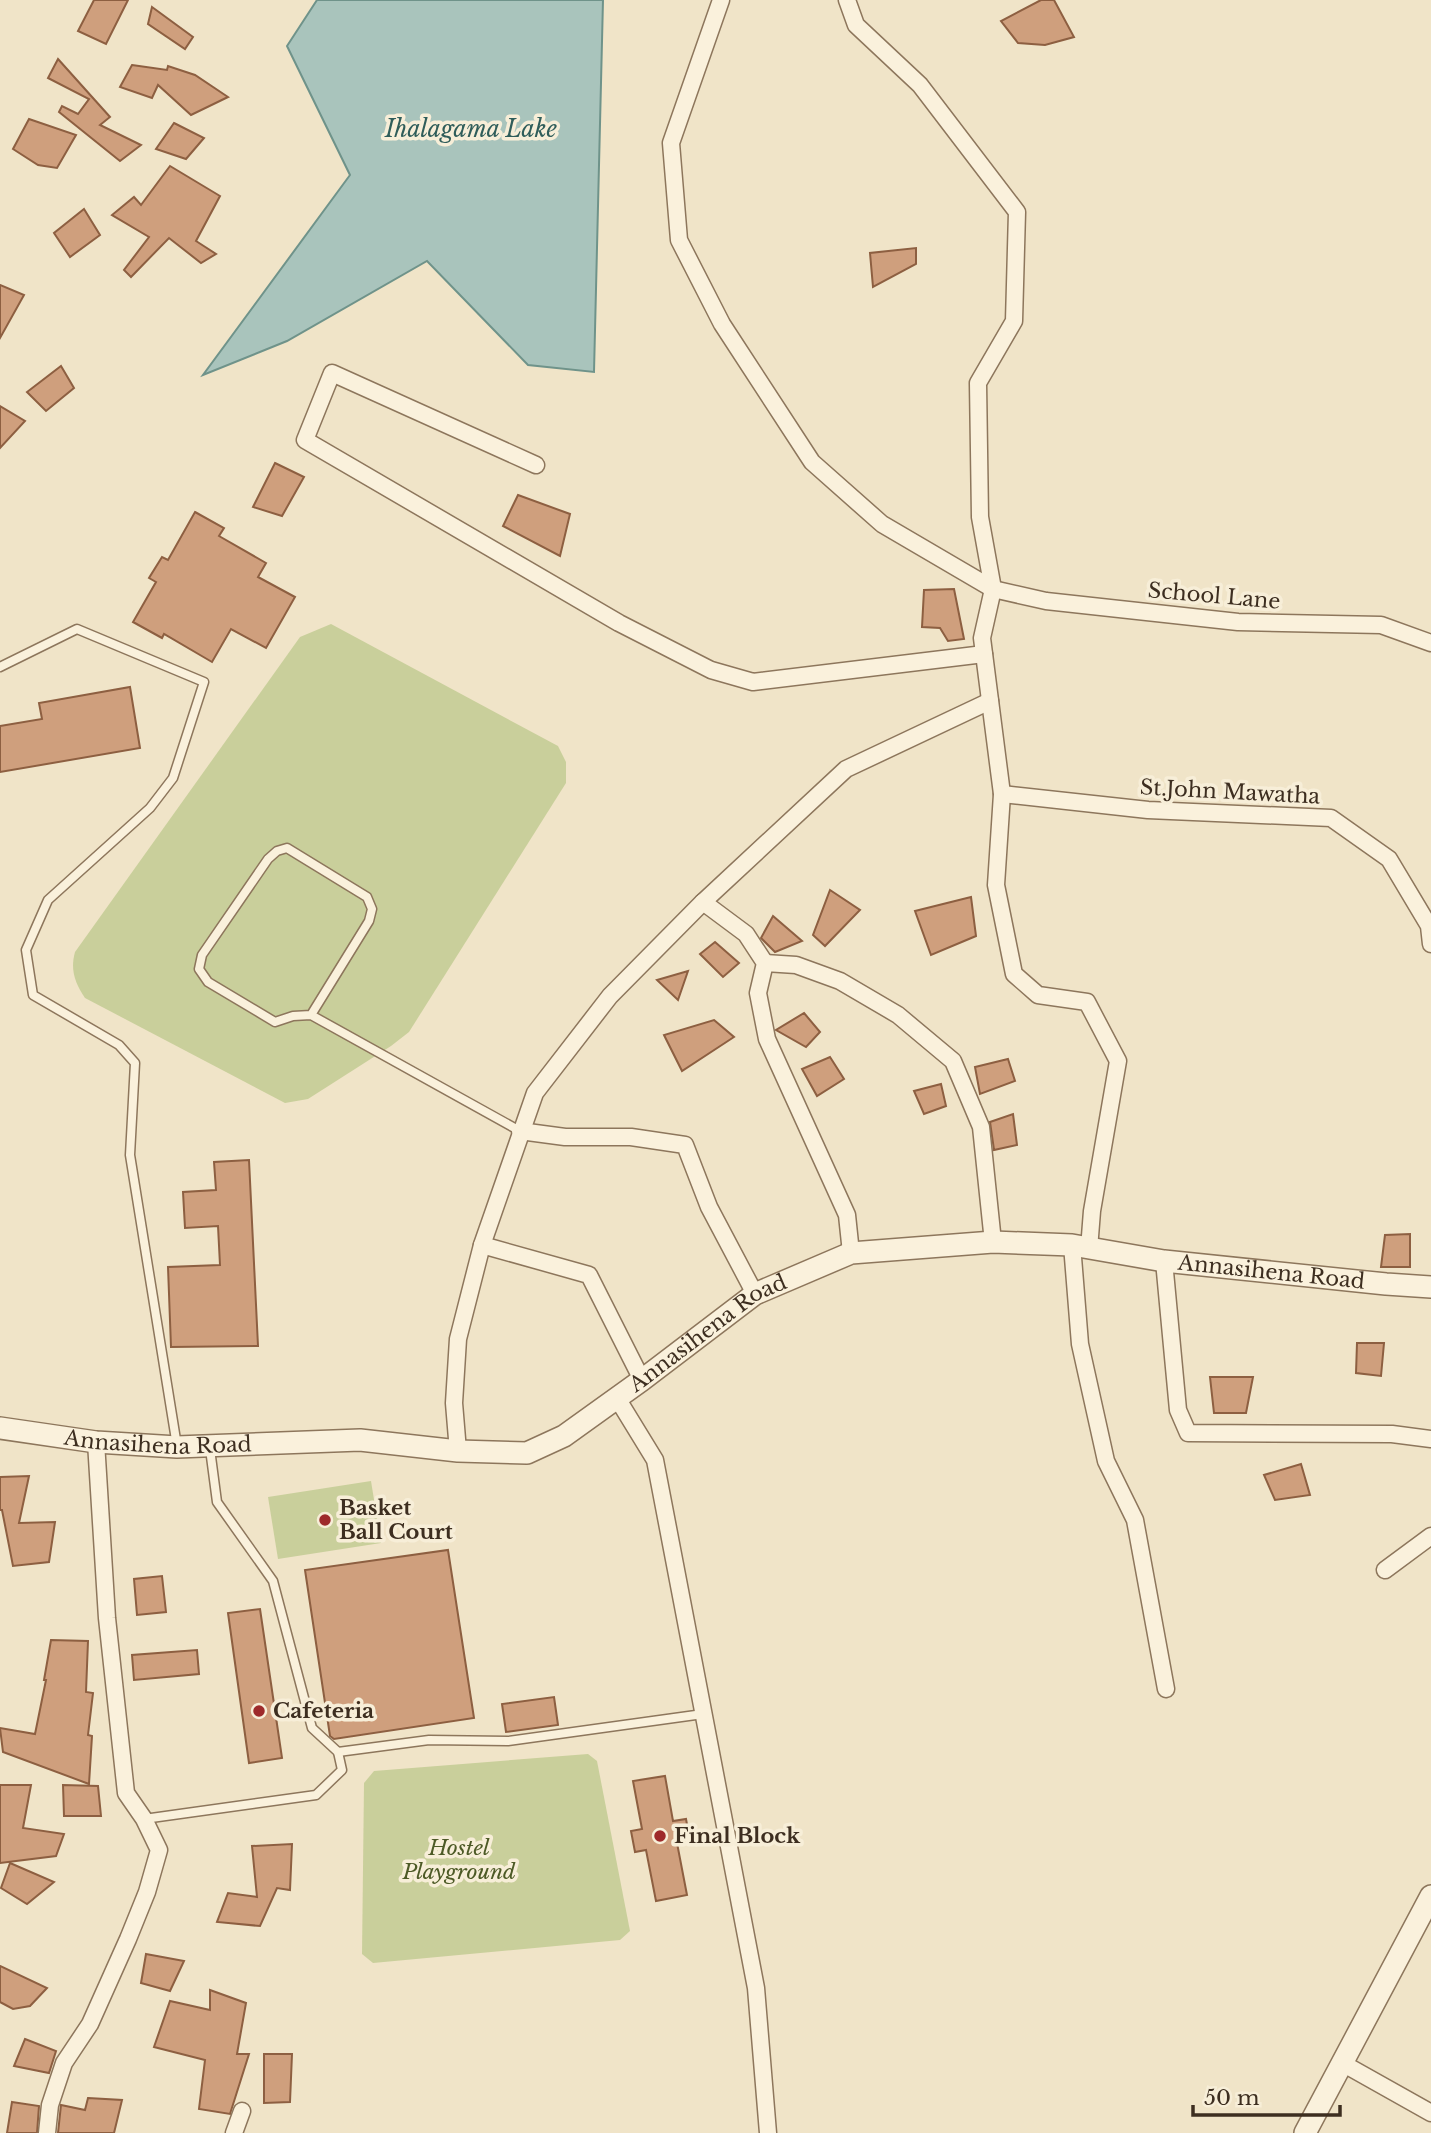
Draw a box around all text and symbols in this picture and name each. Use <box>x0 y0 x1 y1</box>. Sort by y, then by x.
water label: Ihalagama Lake <box>384 115 557 143</box>
street label: School Lane <box>1147 577 1281 615</box>
street label: St.John Mawatha <box>1139 774 1321 810</box>
street label: Annasihena Road <box>1176 1249 1366 1295</box>
street label: Annasihena Road <box>623 1269 791 1399</box>
street label: Annasihena Road <box>62 1424 252 1460</box>
place label: Basket Ball Court <box>339 1495 453 1545</box>
marker: Basket Ball Court <box>317 1512 333 1528</box>
place label: Cafeteria <box>273 1698 374 1724</box>
marker: Cafeteria <box>251 1703 267 1719</box>
place label: Final Block <box>674 1823 801 1849</box>
marker: Final Block <box>652 1828 668 1844</box>
park label: Hostel Playground <box>401 1835 516 1885</box>
scale bar <box>1193 2074 1340 2118</box>
text: 50 m <box>1204 2085 1260 2111</box>

